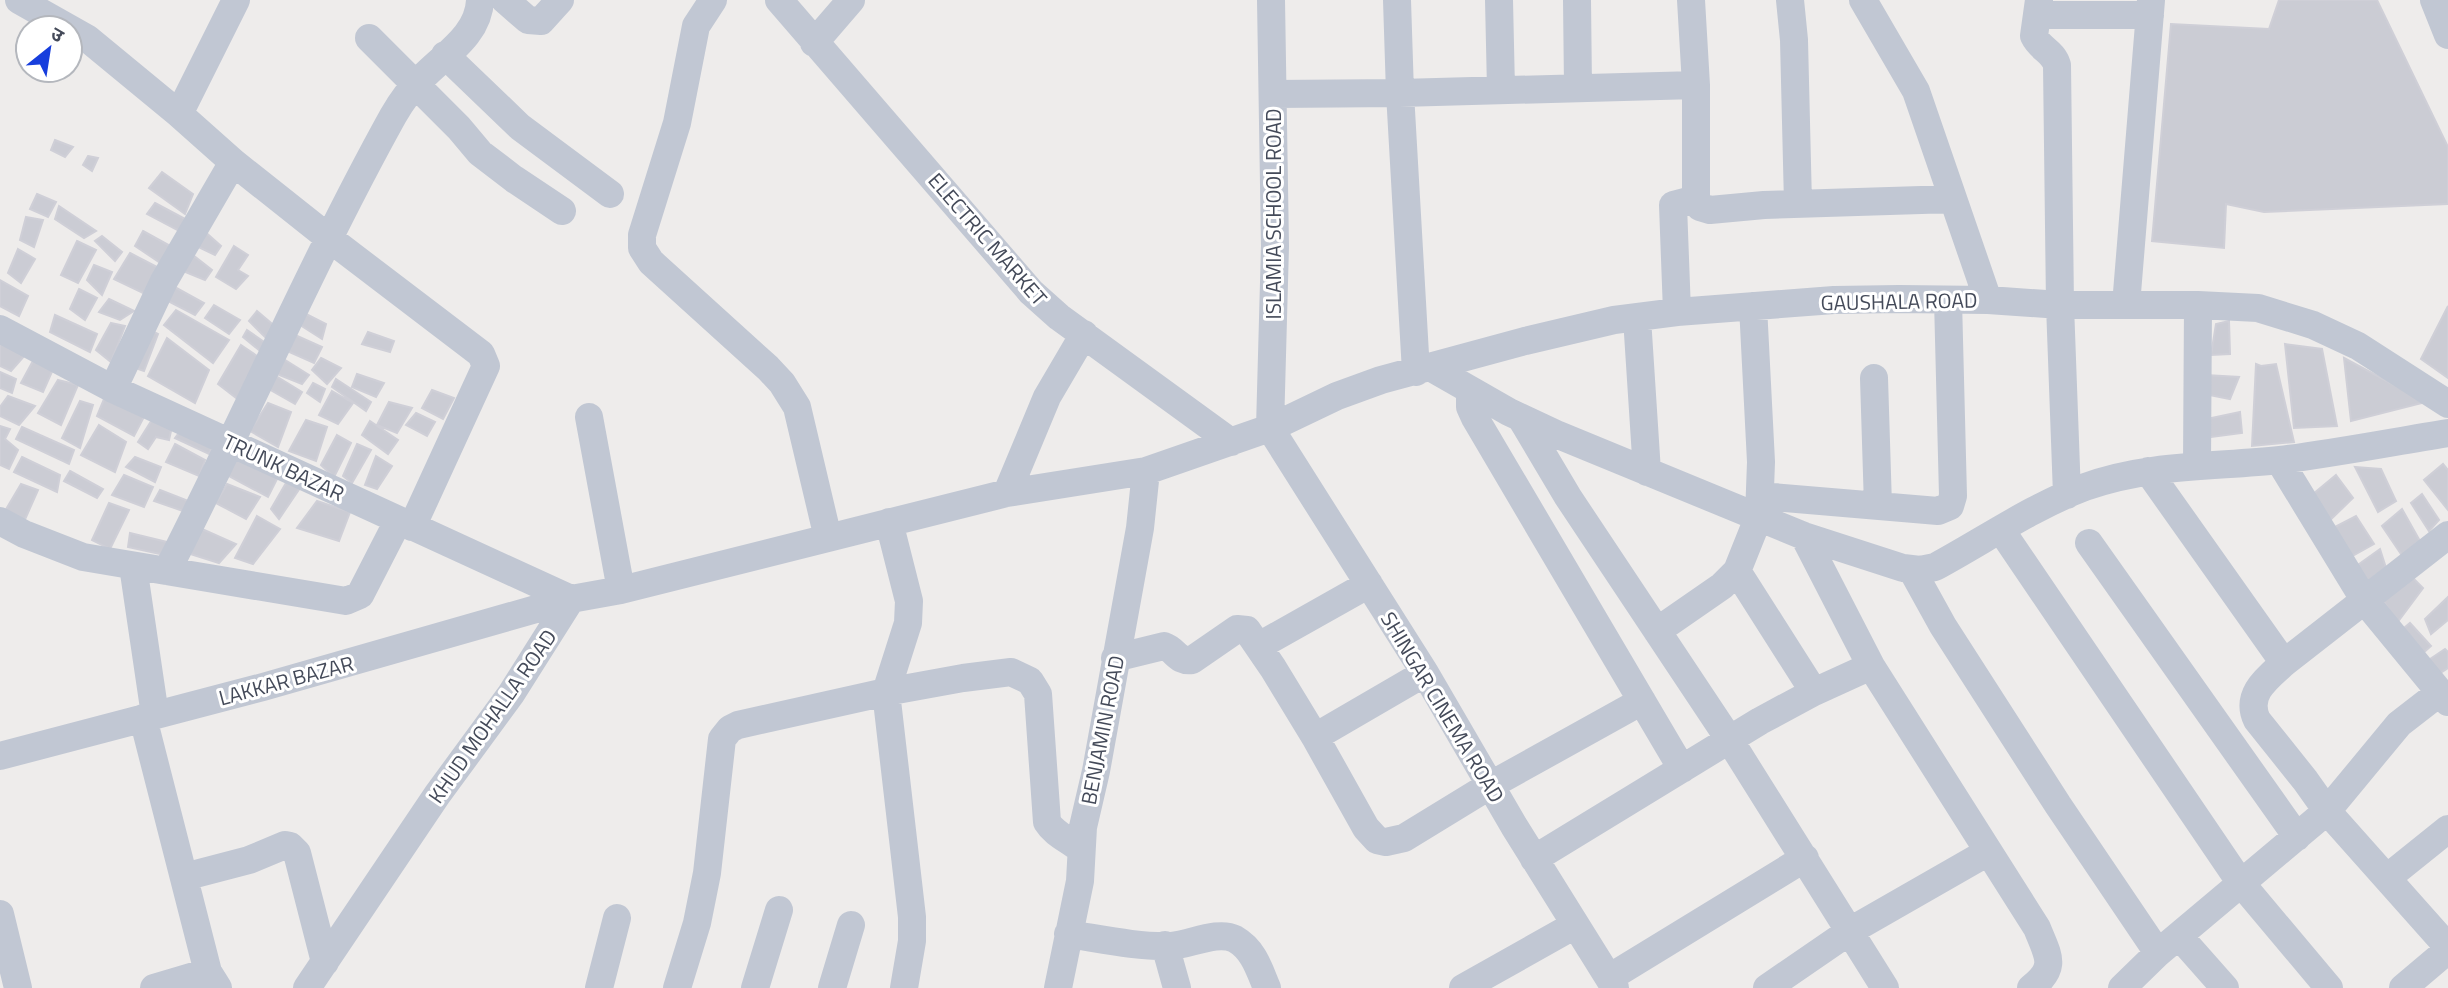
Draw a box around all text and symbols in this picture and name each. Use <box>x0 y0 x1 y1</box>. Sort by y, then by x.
north arrow <box>14 14 84 84</box>
text: उ <box>46 19 71 50</box>
street label: ISLAMIA SCHOOL ROAD <box>1257 108 1289 320</box>
street label: ELECTRIC MARKET <box>921 165 1055 313</box>
street label: GAUSHALA ROAD <box>1820 284 1978 318</box>
street label: TRUNK BAZAR <box>218 425 350 509</box>
street label: SHINGAR CINEMA ROAD <box>1373 605 1513 809</box>
street label: KHUD MOHALLA ROAD <box>420 623 564 809</box>
street label: LAKKAR BAZAR <box>215 647 357 713</box>
street label: BENJAMIN ROAD <box>1072 653 1132 807</box>

